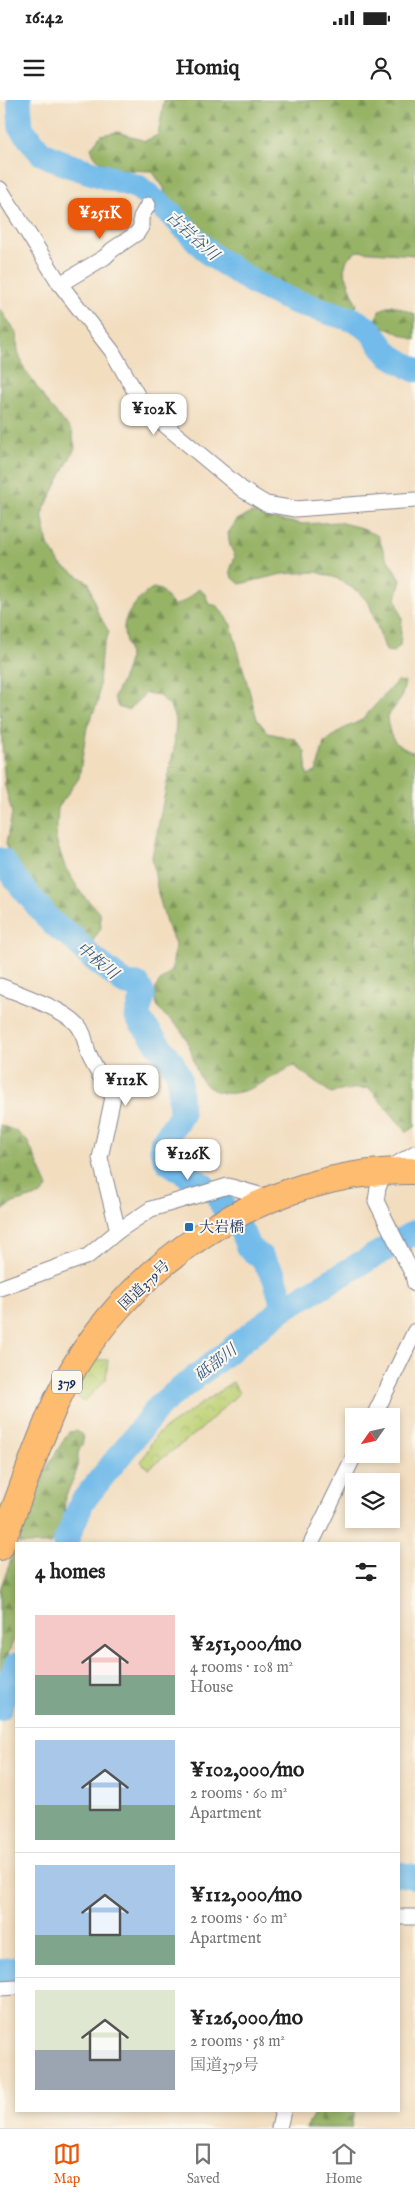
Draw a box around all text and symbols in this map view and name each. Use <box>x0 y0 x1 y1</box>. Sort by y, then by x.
text: 16:42 <box>25 6 63 30</box>
icon: menu <box>20 54 48 82</box>
text: Homiq <box>175 54 240 82</box>
icon: person <box>367 54 395 82</box>
pin: ¥251K <box>65 198 135 240</box>
text: ¥251K <box>79 204 121 224</box>
water label: 古岩谷川 <box>161 208 224 267</box>
pin: ¥102K <box>119 394 189 436</box>
text: ¥102K <box>132 400 176 420</box>
water label: 中板川 <box>72 939 123 986</box>
pin: ¥112K <box>91 1064 161 1107</box>
text: ¥112K <box>105 1071 147 1091</box>
pin: ¥126K <box>153 1138 223 1181</box>
text: ¥126K <box>166 1145 210 1165</box>
place label: 大岩橋 <box>199 1218 244 1237</box>
marker: 大岩橋 <box>183 1221 195 1233</box>
street label: 国道379号 <box>115 1256 174 1314</box>
water label: 砥部川 <box>191 1340 243 1386</box>
road number: 379 <box>52 1370 82 1394</box>
north arrow <box>345 1408 400 1462</box>
map controls <box>345 1408 400 1528</box>
button: layers <box>345 1473 400 1528</box>
icon: filters <box>352 1558 380 1586</box>
text: 4 homes <box>35 1559 105 1586</box>
text: ¥251,000/mo <box>190 1631 302 1658</box>
icon: home <box>75 1635 135 1695</box>
text: 4 rooms · 108 m² <box>190 1658 293 1678</box>
text: House <box>190 1678 233 1698</box>
text: ¥102,000/mo <box>190 1757 304 1784</box>
icon: home <box>75 1760 135 1820</box>
text: 2 rooms · 60 m² <box>190 1784 288 1804</box>
text: Apartment <box>190 1804 261 1824</box>
text: ¥112,000/mo <box>190 1882 302 1909</box>
icon: home <box>75 1885 135 1945</box>
text: 2 rooms · 60 m² <box>190 1909 288 1929</box>
text: Apartment <box>190 1929 261 1949</box>
text: ¥126,000/mo <box>190 2005 303 2032</box>
icon: home <box>75 2010 135 2070</box>
text: 2 rooms · 58 m² <box>190 2032 285 2052</box>
text: 国道379号 <box>190 2056 258 2076</box>
tab: Map <box>53 2140 81 2188</box>
tab: Saved <box>187 2140 220 2188</box>
tab: Home <box>326 2140 362 2188</box>

